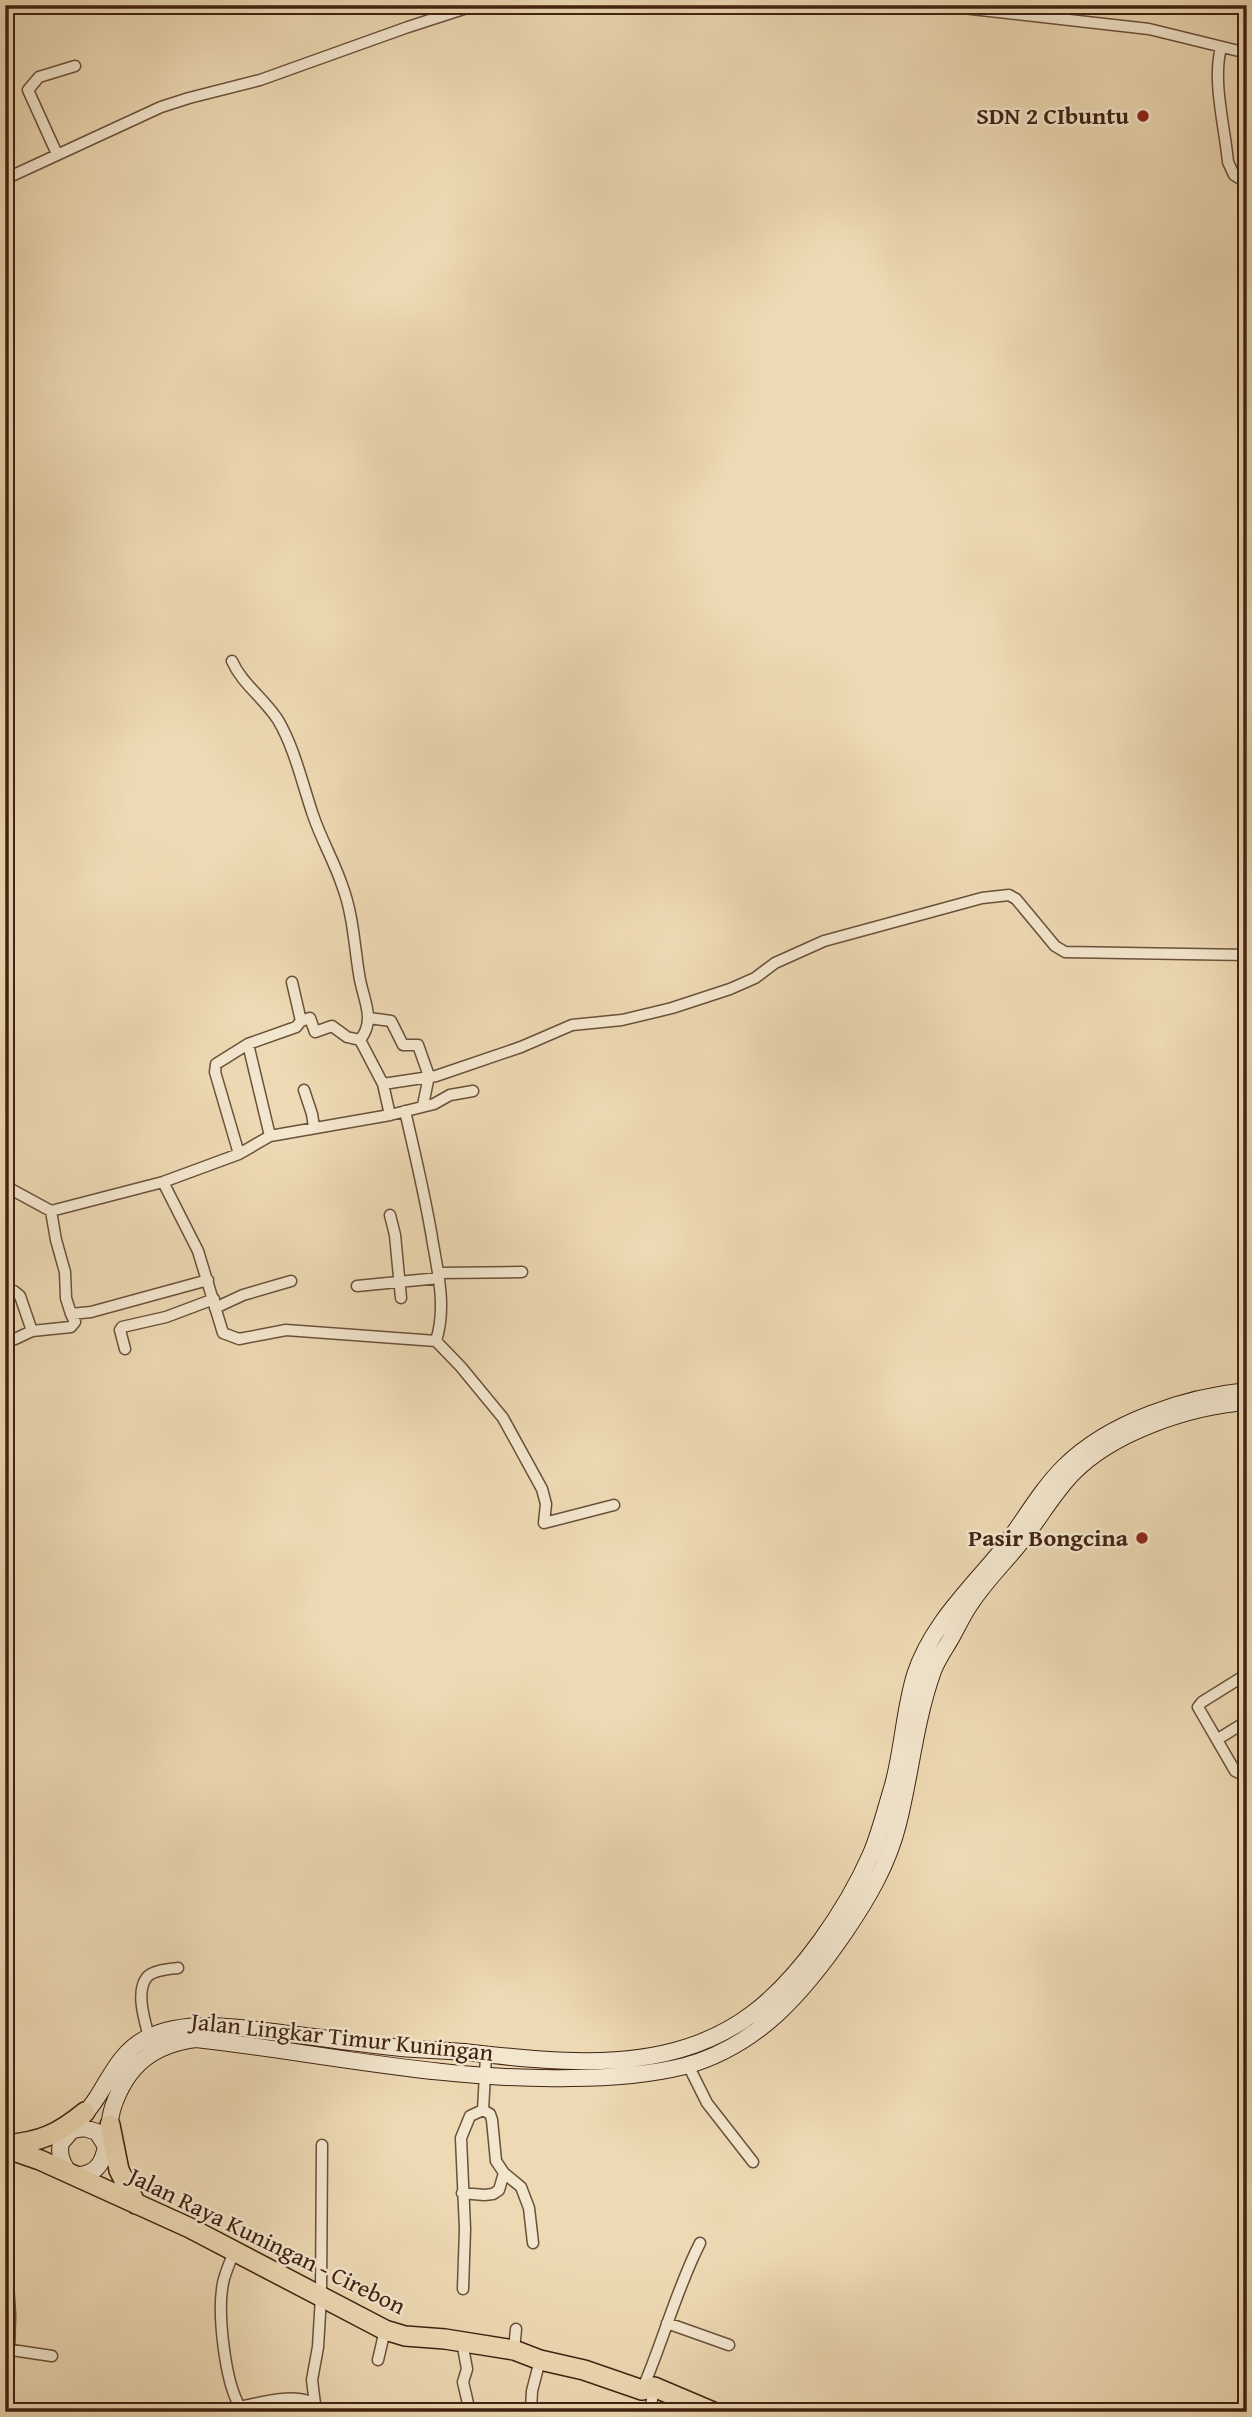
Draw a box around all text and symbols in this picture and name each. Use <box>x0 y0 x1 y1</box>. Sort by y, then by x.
place label: SDN 2 CIbuntu <box>976 98 1129 133</box>
marker: SDN 2 CIbuntu <box>1135 108 1151 124</box>
place label: Pasir Bongcina <box>968 1520 1129 1555</box>
marker: Pasir Bongcina <box>1134 1530 1150 1546</box>
street label: Jalan Lingkar Timur Kuningan <box>186 2003 496 2070</box>
street label: Jalan Raya Kuningan - Cirebon <box>120 2157 412 2323</box>

